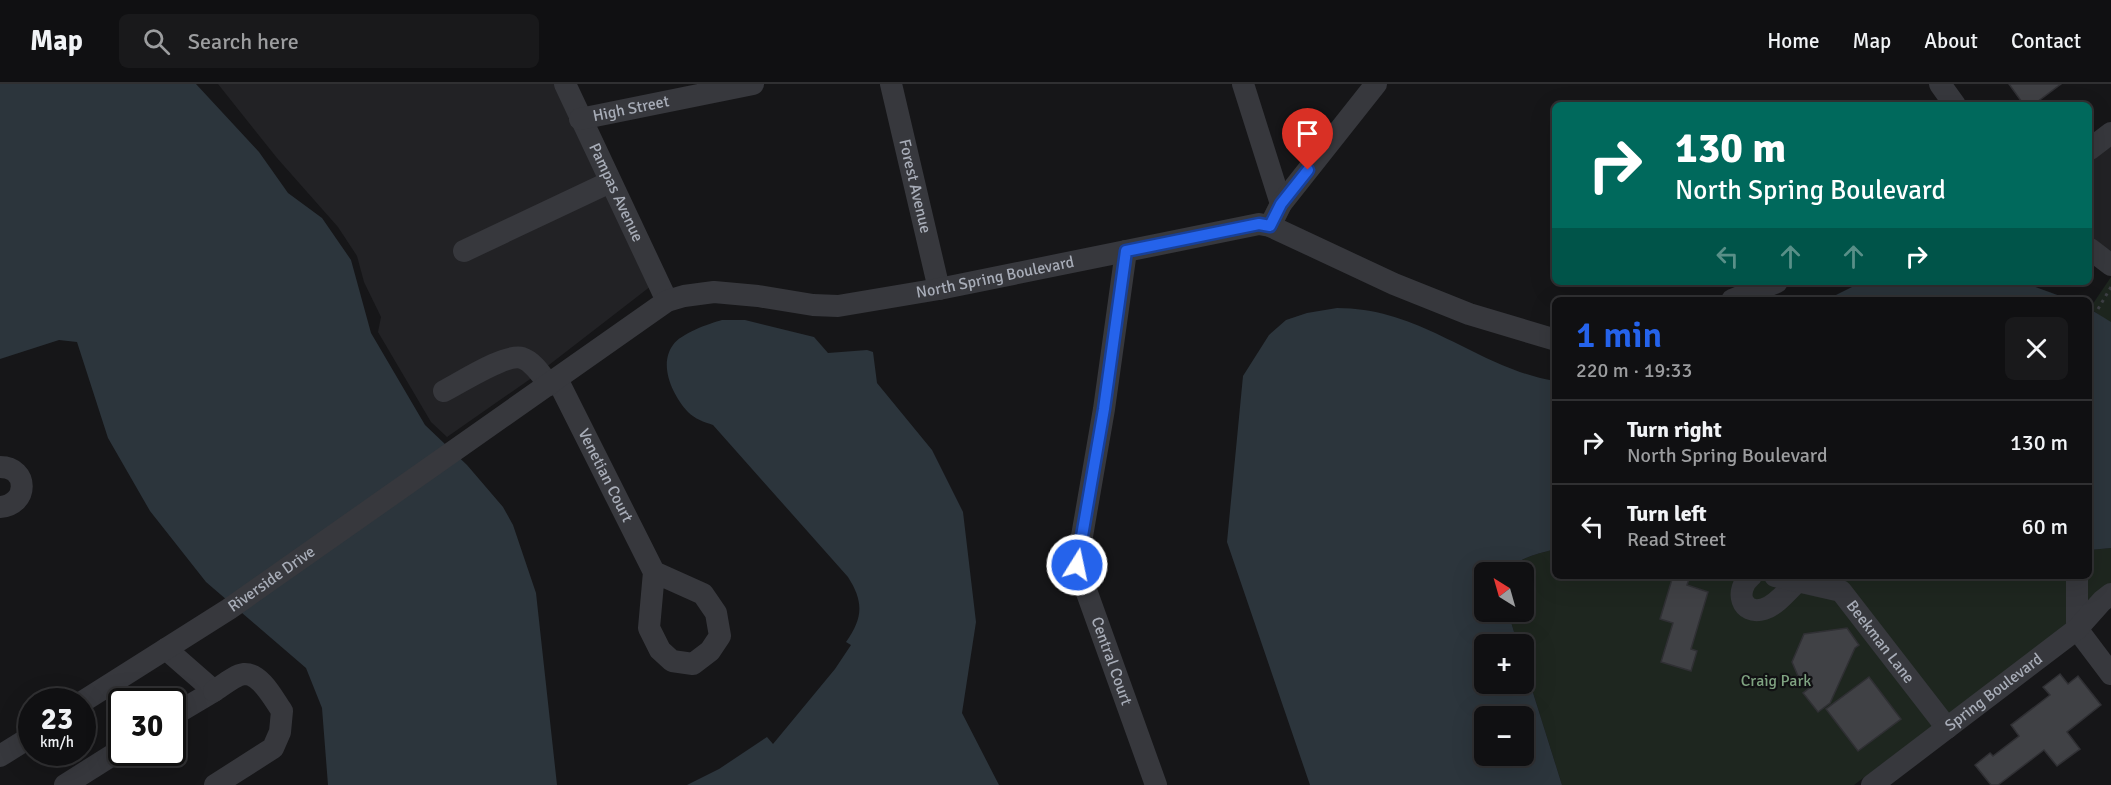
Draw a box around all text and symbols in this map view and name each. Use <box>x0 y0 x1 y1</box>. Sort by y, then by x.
search box <box>119 14 539 68</box>
text: Map <box>30 24 83 58</box>
icon: search <box>140 25 173 58</box>
text: Search here <box>188 28 299 55</box>
text: Home <box>1767 28 1820 54</box>
text: Map <box>1853 28 1891 54</box>
text: About <box>1924 28 1978 54</box>
text: Contact <box>2011 28 2081 54</box>
street label: High Street <box>591 91 671 126</box>
pin <box>1282 108 1333 170</box>
icon: arrive <box>1291 117 1324 150</box>
text: 130 m <box>1675 123 1786 174</box>
icon: right <box>1576 126 1654 204</box>
street label: Forest Avenue <box>894 137 936 235</box>
street label: Pampas Avenue <box>584 140 648 245</box>
text: North Spring Boulevard <box>1675 174 1946 207</box>
icon: left <box>1711 240 1744 273</box>
icon: ahead <box>1774 240 1807 273</box>
icon: ahead <box>1837 240 1870 273</box>
icon: right <box>1900 240 1933 273</box>
street label: North Spring Boulevard <box>915 252 1076 303</box>
text: 1 min <box>1576 313 1662 358</box>
button: close <box>2005 317 2068 380</box>
text: 220 m · 19:33 <box>1576 358 1692 383</box>
text: Turn right <box>1627 416 1722 443</box>
street label: Venetian Court <box>574 425 638 526</box>
icon: right <box>1576 426 1609 459</box>
text: 130 m <box>2010 429 2068 456</box>
text: North Spring Boulevard <box>1627 443 1828 468</box>
text: Turn left <box>1627 500 1707 527</box>
icon: left <box>1576 510 1609 543</box>
text: 60 m <box>2022 513 2068 540</box>
text: Read Street <box>1627 527 1726 552</box>
position arrow <box>1045 533 1109 597</box>
street label: Riverside Drive <box>224 542 319 617</box>
north arrow <box>1474 562 1534 622</box>
map controls <box>1474 562 1534 766</box>
street label: Beekman Lane <box>1842 596 1919 688</box>
street label: Central Court <box>1086 614 1137 708</box>
button: + <box>1474 634 1534 694</box>
street label: Spring Boulevard <box>1941 649 2047 736</box>
park label: Craig Park <box>1741 671 1811 691</box>
speed limit sign: 30 <box>108 688 186 766</box>
text: 23 <box>41 701 73 738</box>
button: − <box>1474 706 1534 766</box>
text: km/h <box>40 733 74 751</box>

